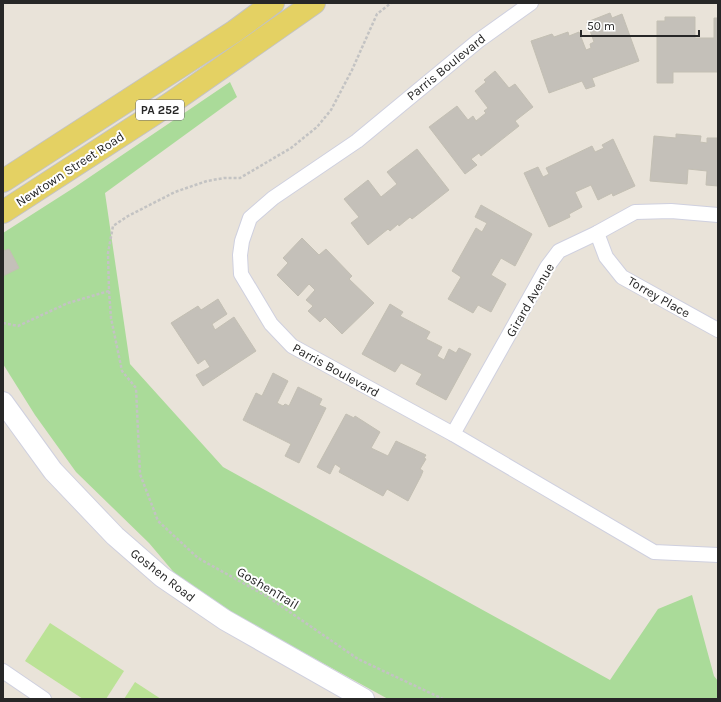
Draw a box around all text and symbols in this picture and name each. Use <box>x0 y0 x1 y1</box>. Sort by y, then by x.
scale bar <box>581 12 699 38</box>
text: 50 m <box>587 19 615 33</box>
street label: Parris Boulevard <box>404 31 488 103</box>
road number: PA 252 <box>136 100 184 120</box>
street label: Newtown Street Road <box>13 128 127 210</box>
street label: Girard Avenue <box>503 260 557 339</box>
street label: Torrey Place <box>625 273 693 321</box>
street label: Parris Boulevard <box>290 340 382 400</box>
street label: Goshen Road <box>128 545 198 605</box>
street label: GoshenTrail <box>235 564 301 612</box>

